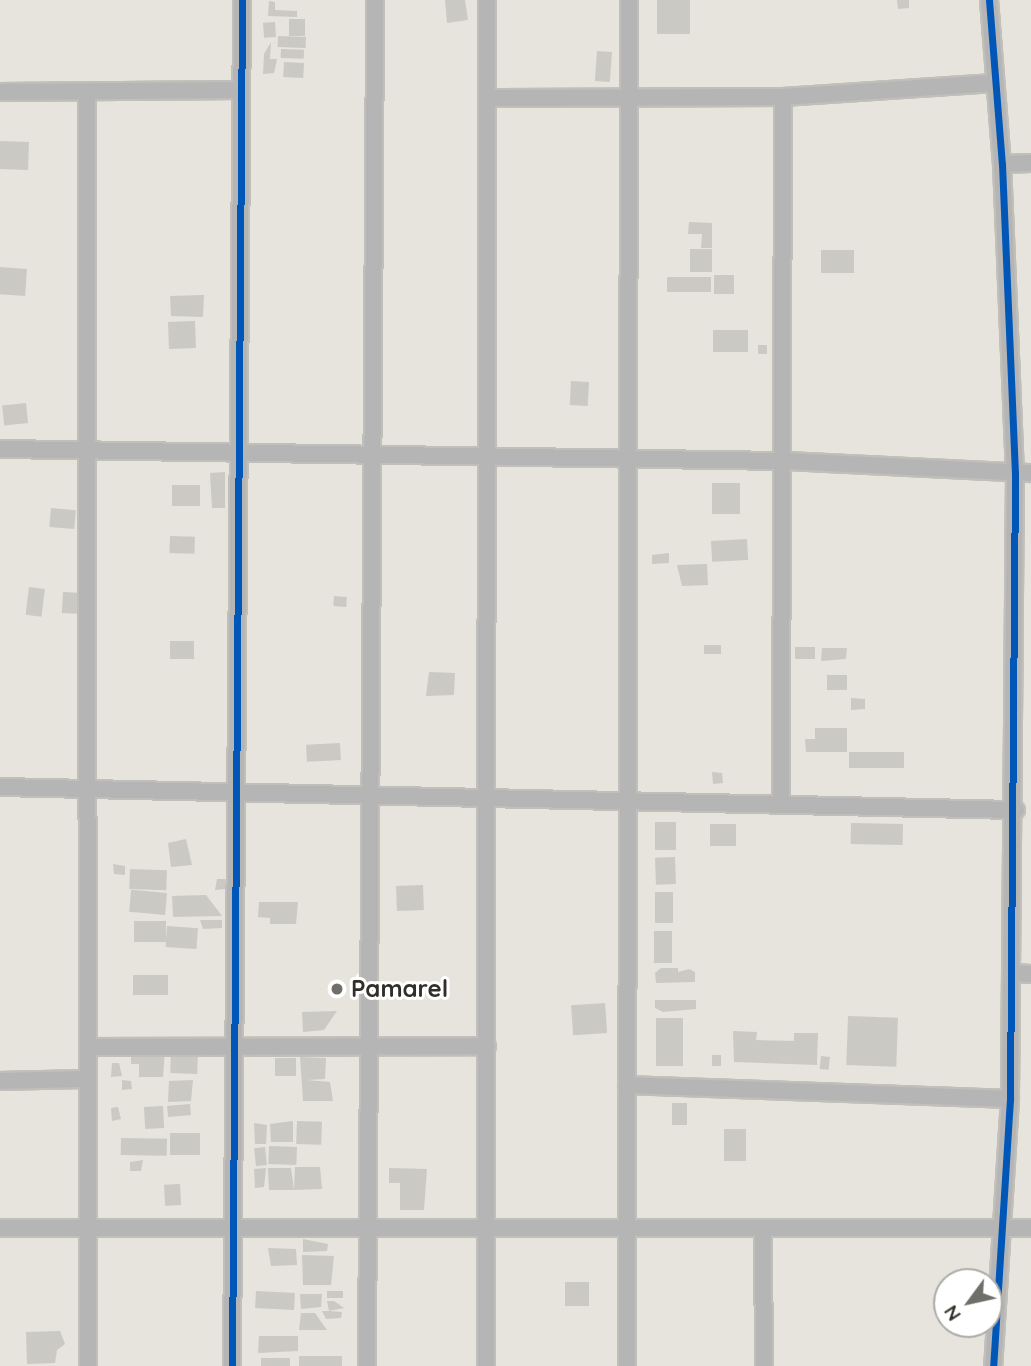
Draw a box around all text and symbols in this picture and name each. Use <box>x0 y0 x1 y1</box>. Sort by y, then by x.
place label: Pamarel <box>351 975 448 1003</box>
marker: Pamarel <box>329 981 345 997</box>
north arrow <box>933 1268 1003 1338</box>
text: N <box>938 1301 966 1326</box>

